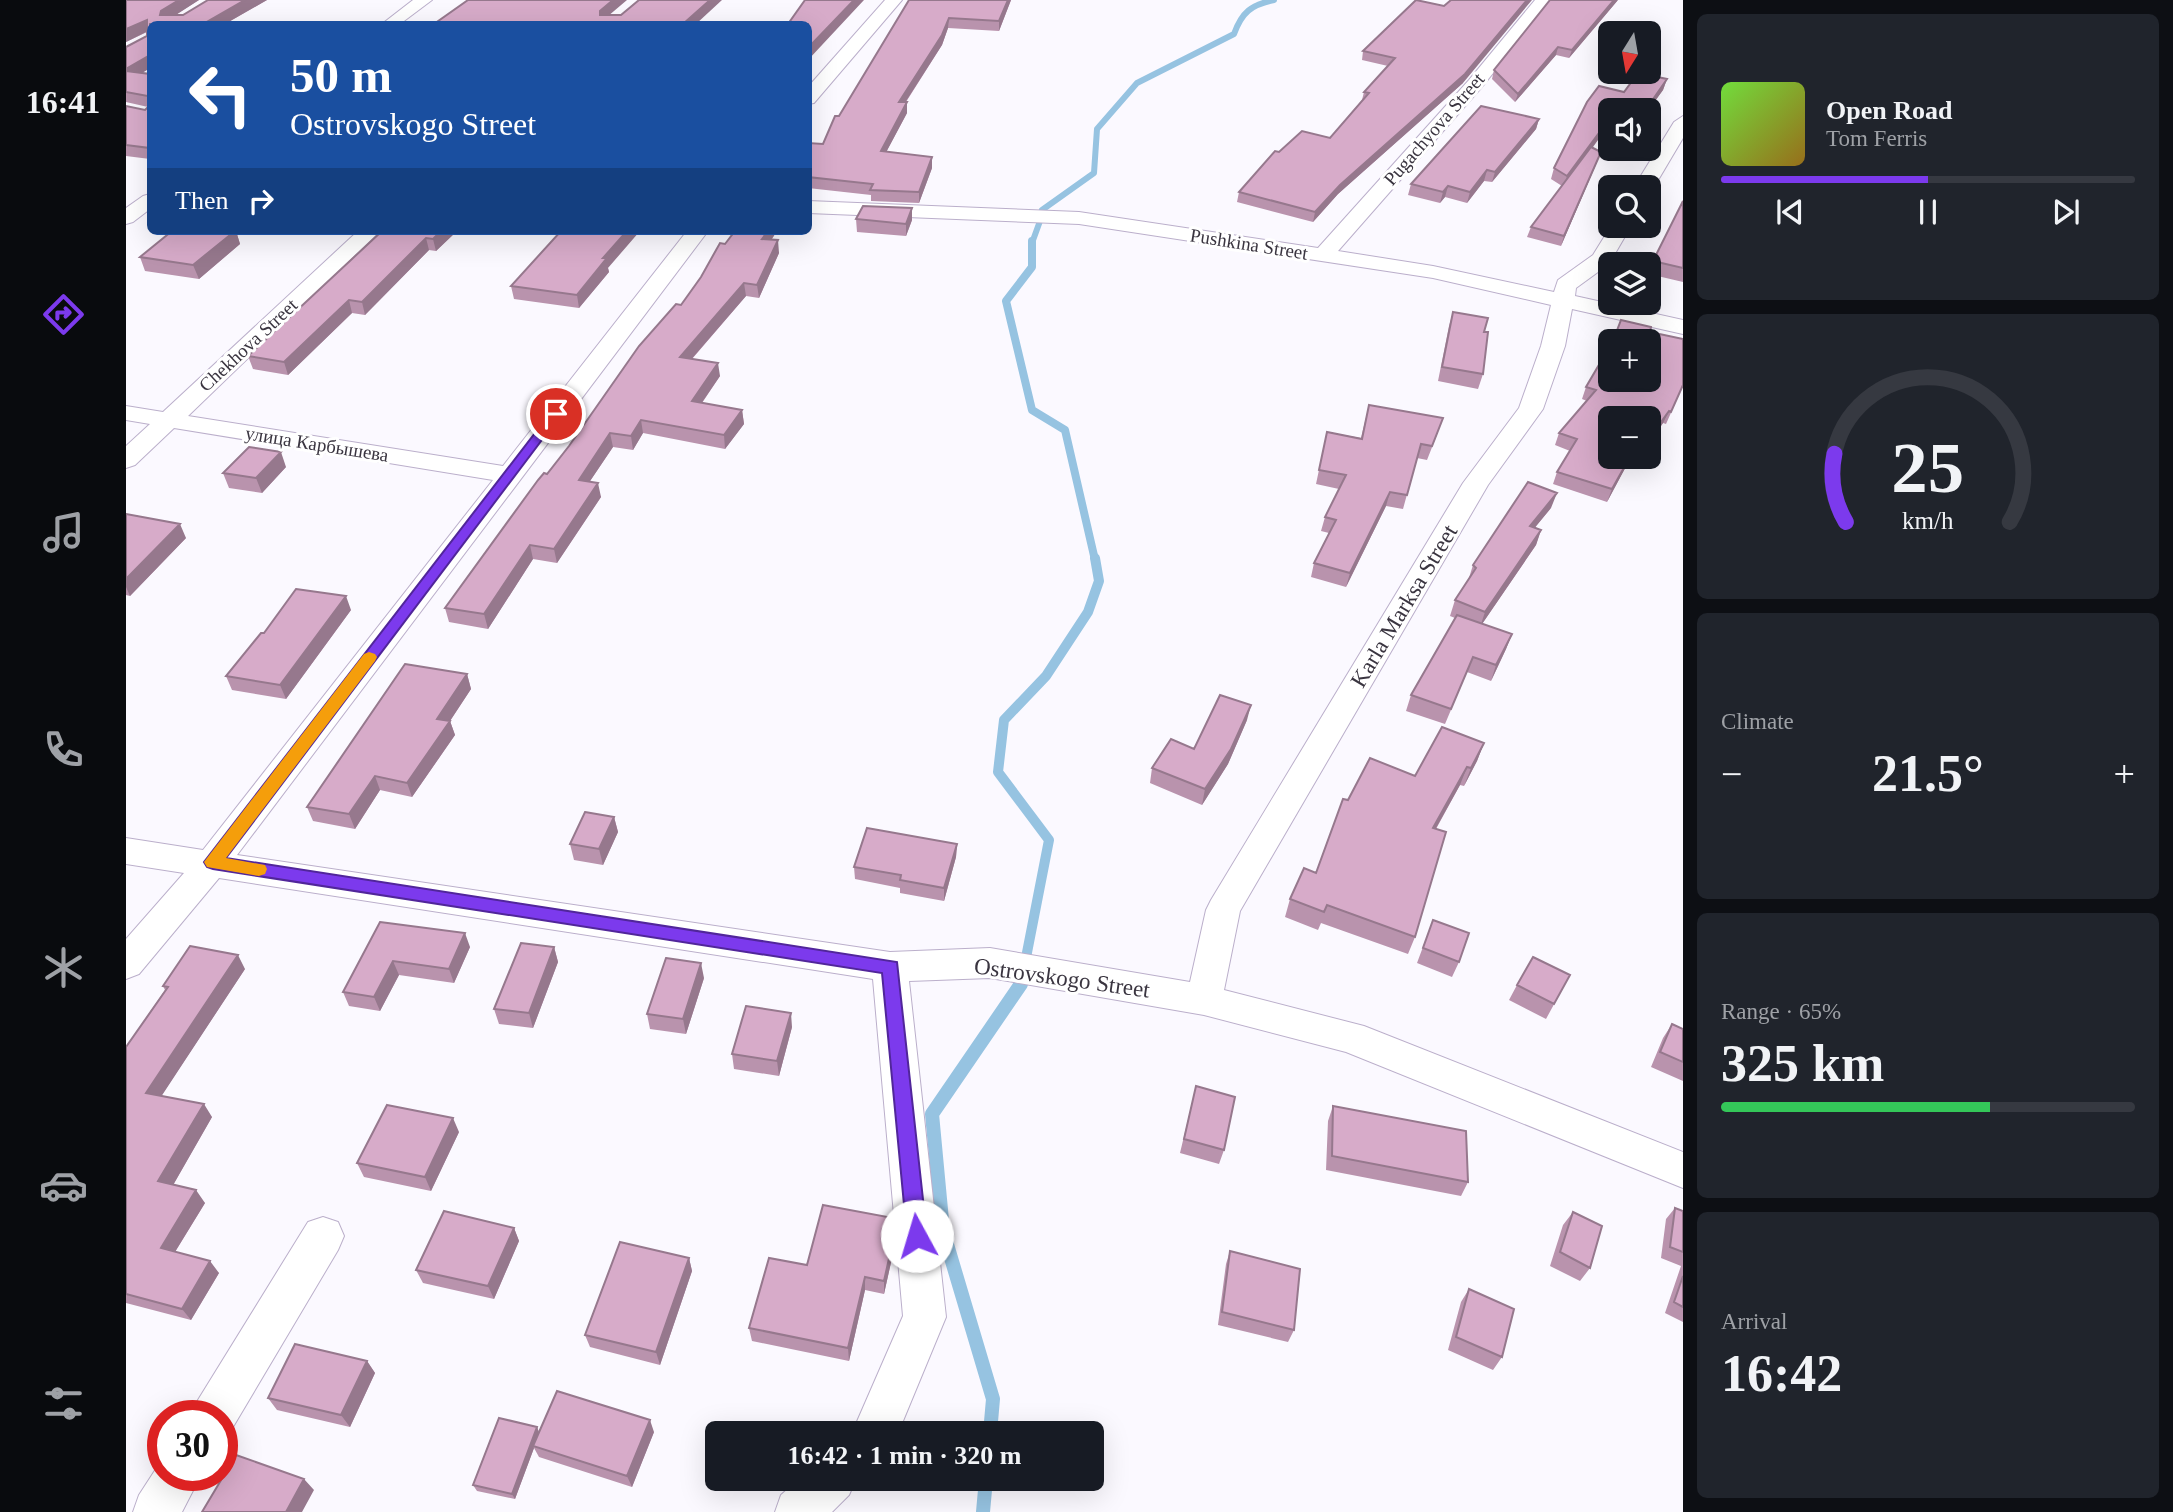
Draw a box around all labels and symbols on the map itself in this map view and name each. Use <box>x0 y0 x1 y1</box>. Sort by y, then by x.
north arrow <box>1598 21 1661 84</box>
street label: Pugachyova Street <box>1380 68 1489 189</box>
street label: Pushkina Street <box>1189 224 1310 264</box>
street label: Chekhova Street <box>195 294 302 396</box>
pin <box>526 384 586 444</box>
street label: улица Карбышева <box>244 422 391 466</box>
street label: Karla Marksa Street <box>1346 520 1463 692</box>
street label: Ostrovskogo Street <box>973 953 1152 1003</box>
position arrow <box>880 1199 954 1273</box>
speed limit sign: 30 <box>147 1400 238 1491</box>

